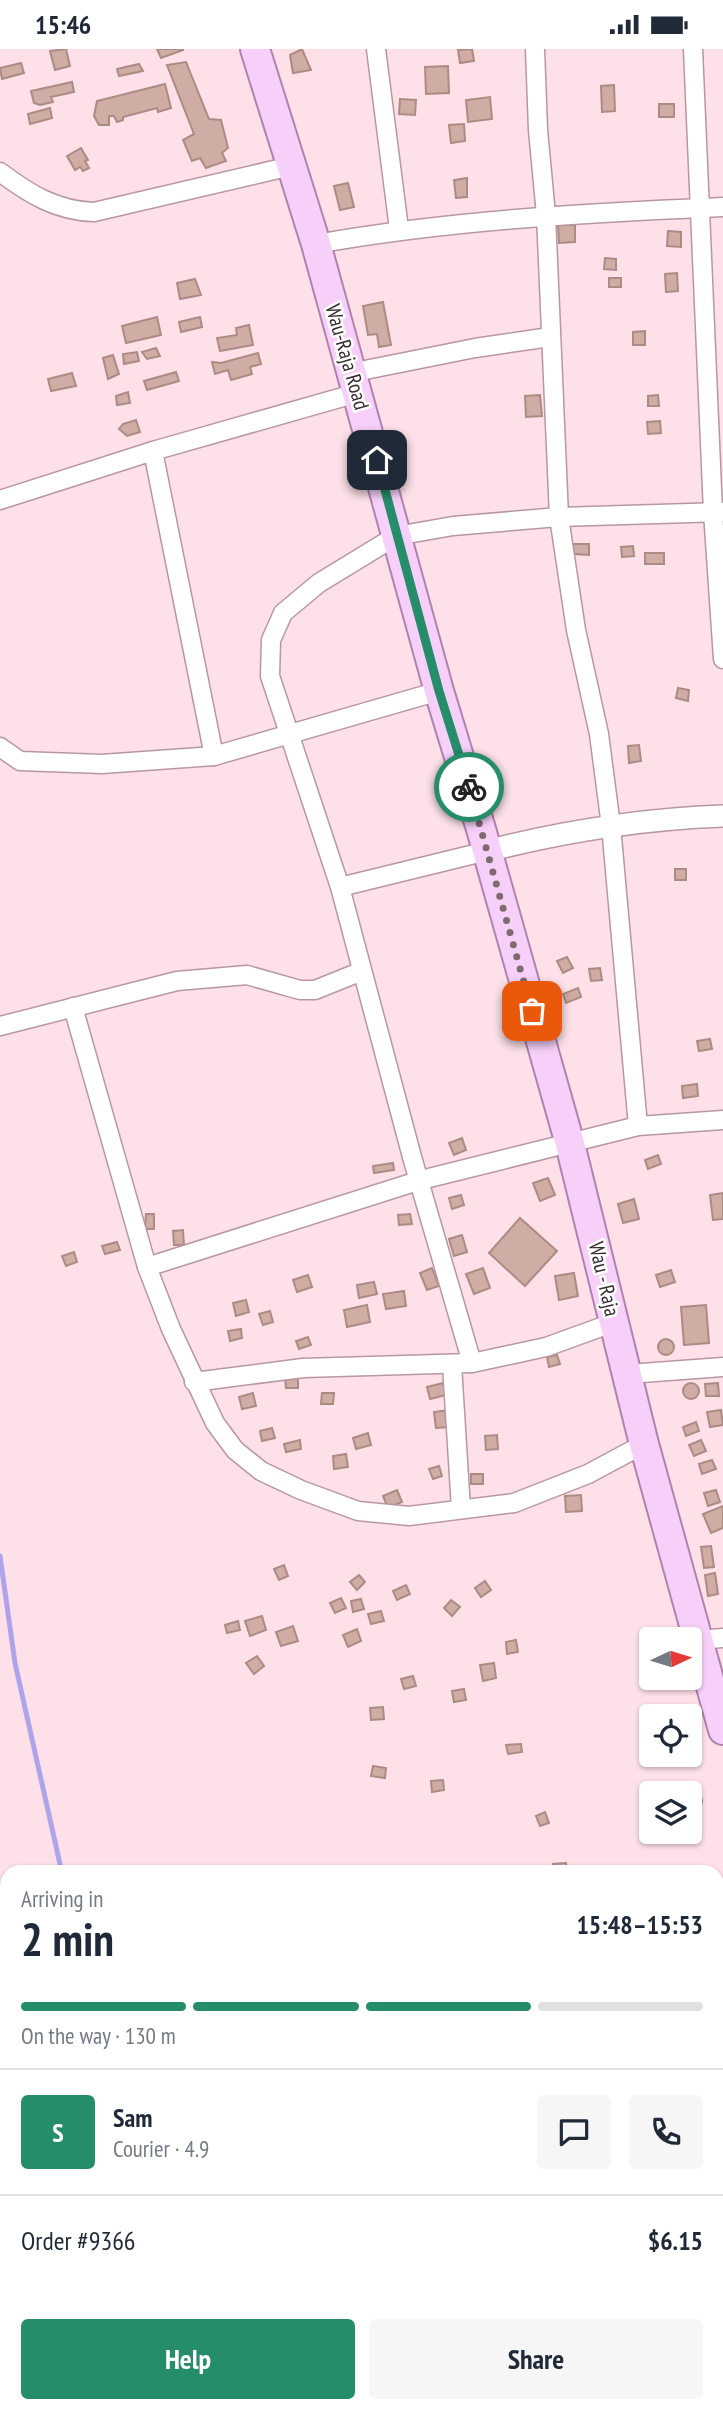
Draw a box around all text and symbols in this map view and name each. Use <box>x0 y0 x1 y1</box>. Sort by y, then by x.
text: 15:46 <box>35 8 91 41</box>
street label: Wau-Raja Road <box>320 301 375 413</box>
pin <box>347 430 407 490</box>
icon: home <box>358 441 396 479</box>
courier <box>434 752 504 822</box>
icon: bike <box>450 768 488 806</box>
pin <box>502 981 562 1041</box>
icon: bag <box>513 992 551 1030</box>
street label: Wau - Raja <box>583 1239 626 1319</box>
north arrow <box>639 1627 702 1691</box>
map controls <box>639 1627 702 1844</box>
button: locate <box>639 1704 702 1767</box>
button: layers <box>639 1781 702 1844</box>
text: Arriving in <box>21 1884 103 1913</box>
text: 15:48–15:53 <box>576 1908 703 1941</box>
text: 2 min <box>21 1909 114 1969</box>
text: On the way · 130 m <box>21 2021 176 2050</box>
button: chat <box>537 2095 611 2169</box>
button: phone <box>629 2095 703 2169</box>
text: Sam <box>113 2101 152 2134</box>
text: S <box>52 2116 64 2149</box>
text: Courier · 4.9 <box>113 2134 209 2163</box>
text: Order #9366 <box>21 2224 136 2257</box>
text: $6.15 <box>648 2224 703 2257</box>
button: Help <box>21 2319 355 2399</box>
button: Share <box>369 2319 703 2399</box>

